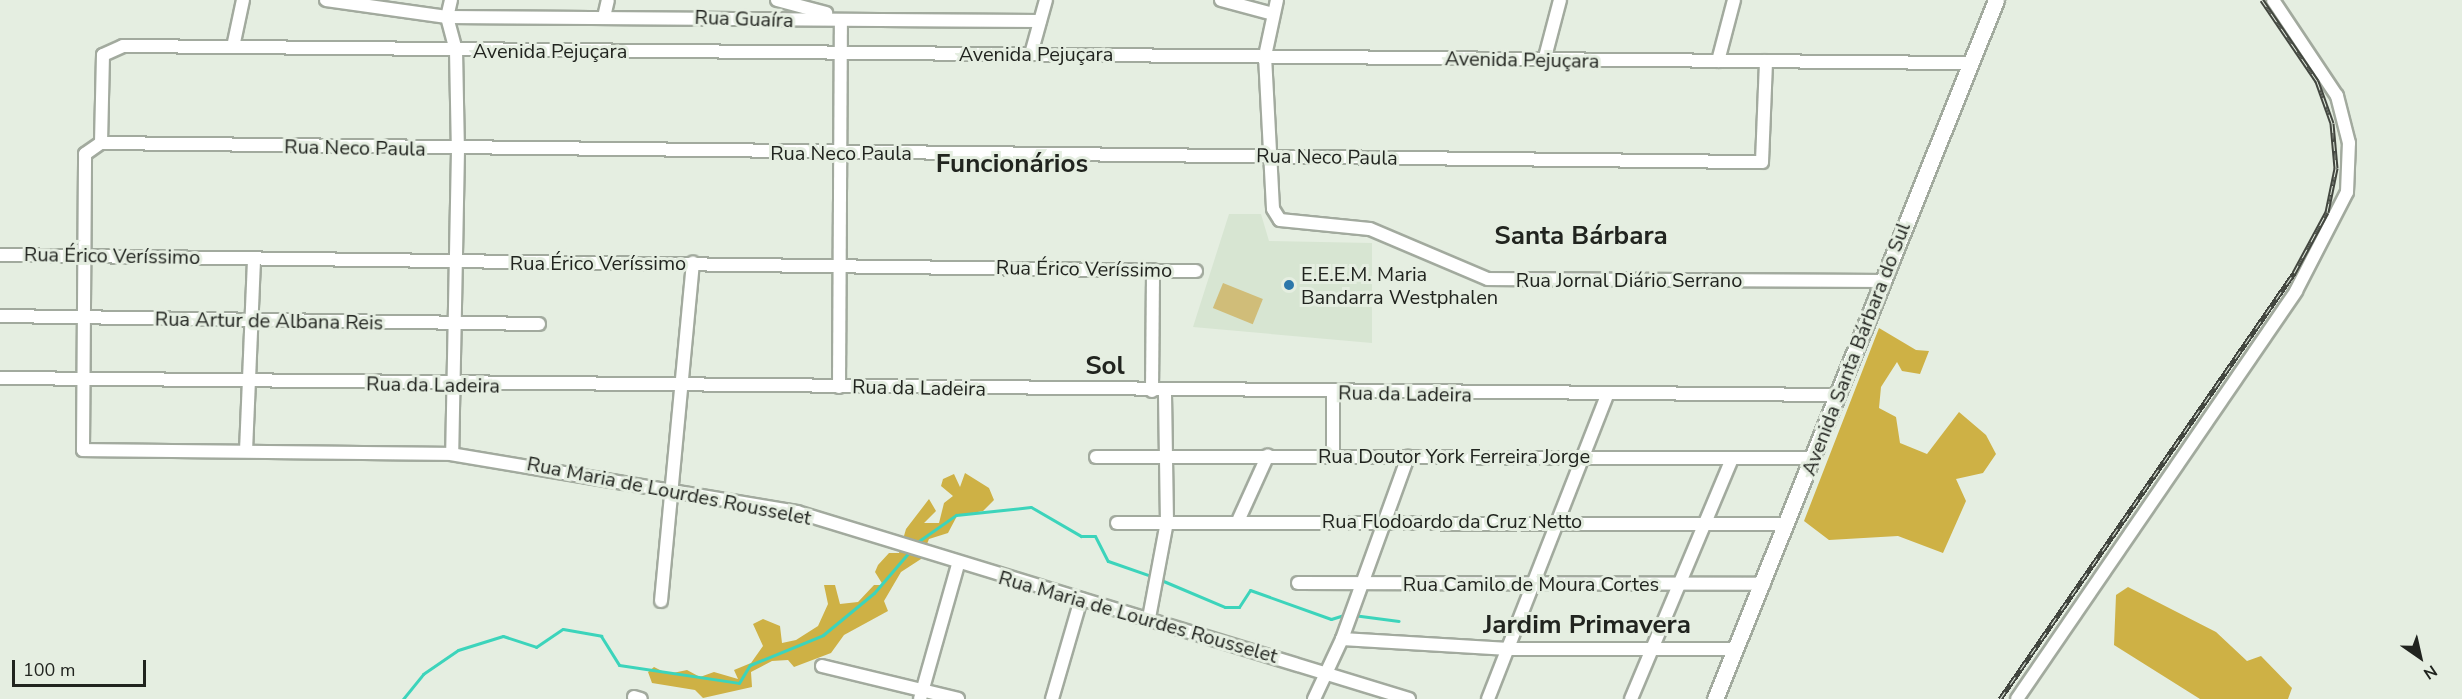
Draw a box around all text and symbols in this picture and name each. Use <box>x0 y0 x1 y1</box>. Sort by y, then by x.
street label: Rua Guaíra <box>694 5 794 33</box>
street label: Avenida Pejuçara <box>473 39 627 63</box>
street label: Avenida Pejuçara <box>959 42 1113 66</box>
street label: Avenida Pejuçara <box>1445 47 1599 73</box>
street label: Rua Neco Paula <box>284 135 426 161</box>
street label: Rua Neco Paula <box>770 141 912 165</box>
street label: Rua Neco Paula <box>1256 144 1398 170</box>
district label: Funcionários <box>936 148 1088 180</box>
street label: Avenida Santa Bárbara do Sul <box>1797 219 1915 479</box>
district label: Santa Bárbara <box>1494 220 1668 252</box>
street label: Rua Érico Veríssimo <box>24 242 200 270</box>
street label: Rua Érico Veríssimo <box>510 251 686 275</box>
street label: Rua Érico Veríssimo <box>996 255 1172 283</box>
place label: E.E.E.M. Maria Bandarra Westphalen <box>1301 262 1498 309</box>
street label: Rua Jornal Diário Serrano <box>1516 268 1742 292</box>
marker: E.E.E.M. Maria Bandarra Westphalen <box>1282 278 1296 292</box>
street label: Rua Artur de Albana Reis <box>155 307 383 335</box>
district label: Sol <box>1085 350 1125 382</box>
street label: Rua da Ladeira <box>366 372 500 398</box>
street label: Rua da Ladeira <box>852 375 986 401</box>
street label: Rua da Ladeira <box>1338 381 1472 407</box>
street label: Rua Doutor York Ferreira Jorge <box>1318 444 1590 468</box>
street label: Rua Maria de Lourdes Rousselet <box>525 452 813 530</box>
street label: Rua Flodoardo da Cruz Netto <box>1322 509 1582 533</box>
street label: Rua Maria de Lourdes Rousselet <box>996 566 1280 668</box>
street label: Rua Camilo de Moura Cortes <box>1403 572 1659 596</box>
district label: Jardim Primavera <box>1483 609 1691 641</box>
north arrow <box>2390 627 2450 687</box>
scale bar <box>15 648 148 686</box>
text: 100 m <box>23 658 75 682</box>
text: N <box>2419 659 2441 684</box>

